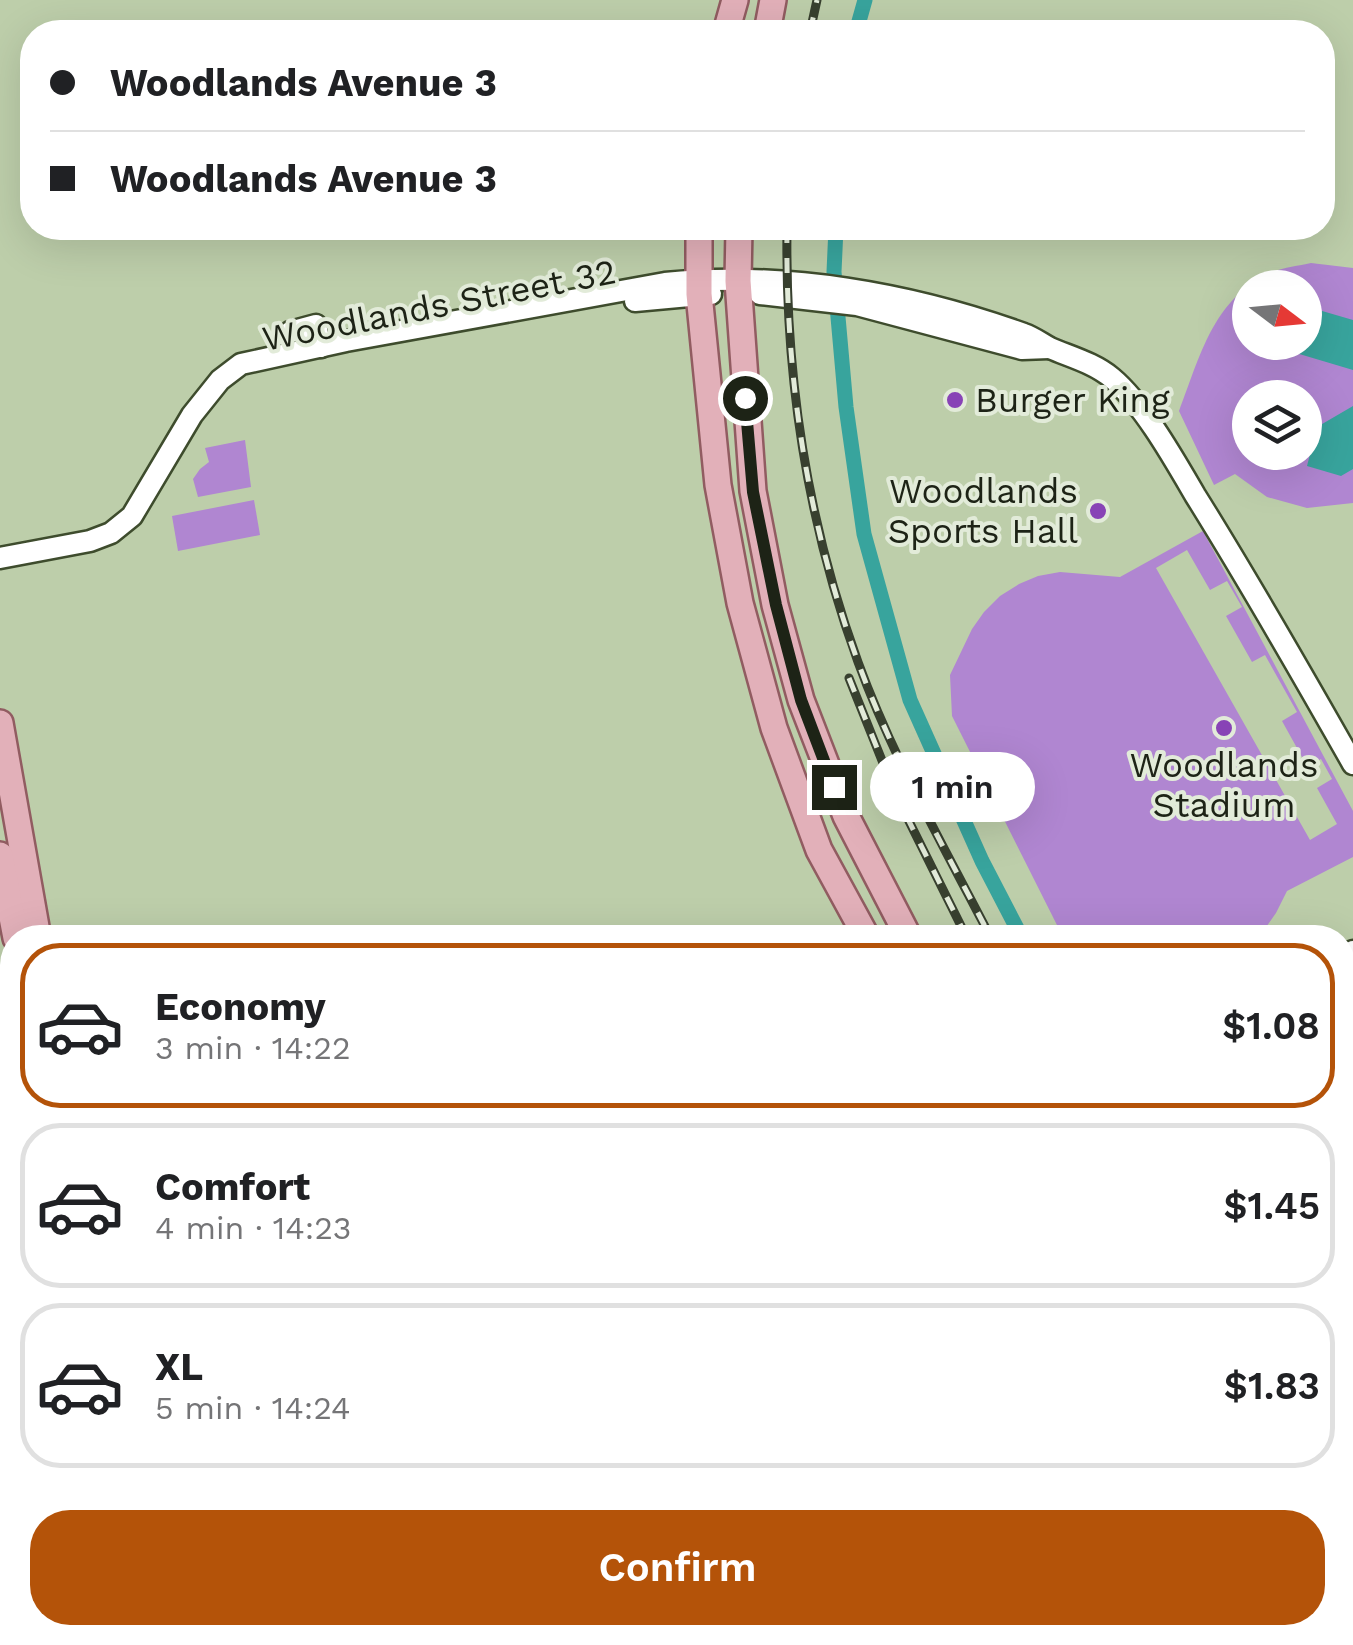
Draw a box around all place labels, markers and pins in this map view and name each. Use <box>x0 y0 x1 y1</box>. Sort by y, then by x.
place label: Burger King <box>975 379 1170 421</box>
marker: Burger King <box>944 389 966 411</box>
place label: Woodlands Sports Hall <box>888 470 1078 552</box>
marker: Woodlands Sports Hall <box>1087 500 1109 522</box>
marker: Woodlands Stadium <box>1213 717 1235 739</box>
place label: Woodlands Stadium <box>1130 744 1318 826</box>

